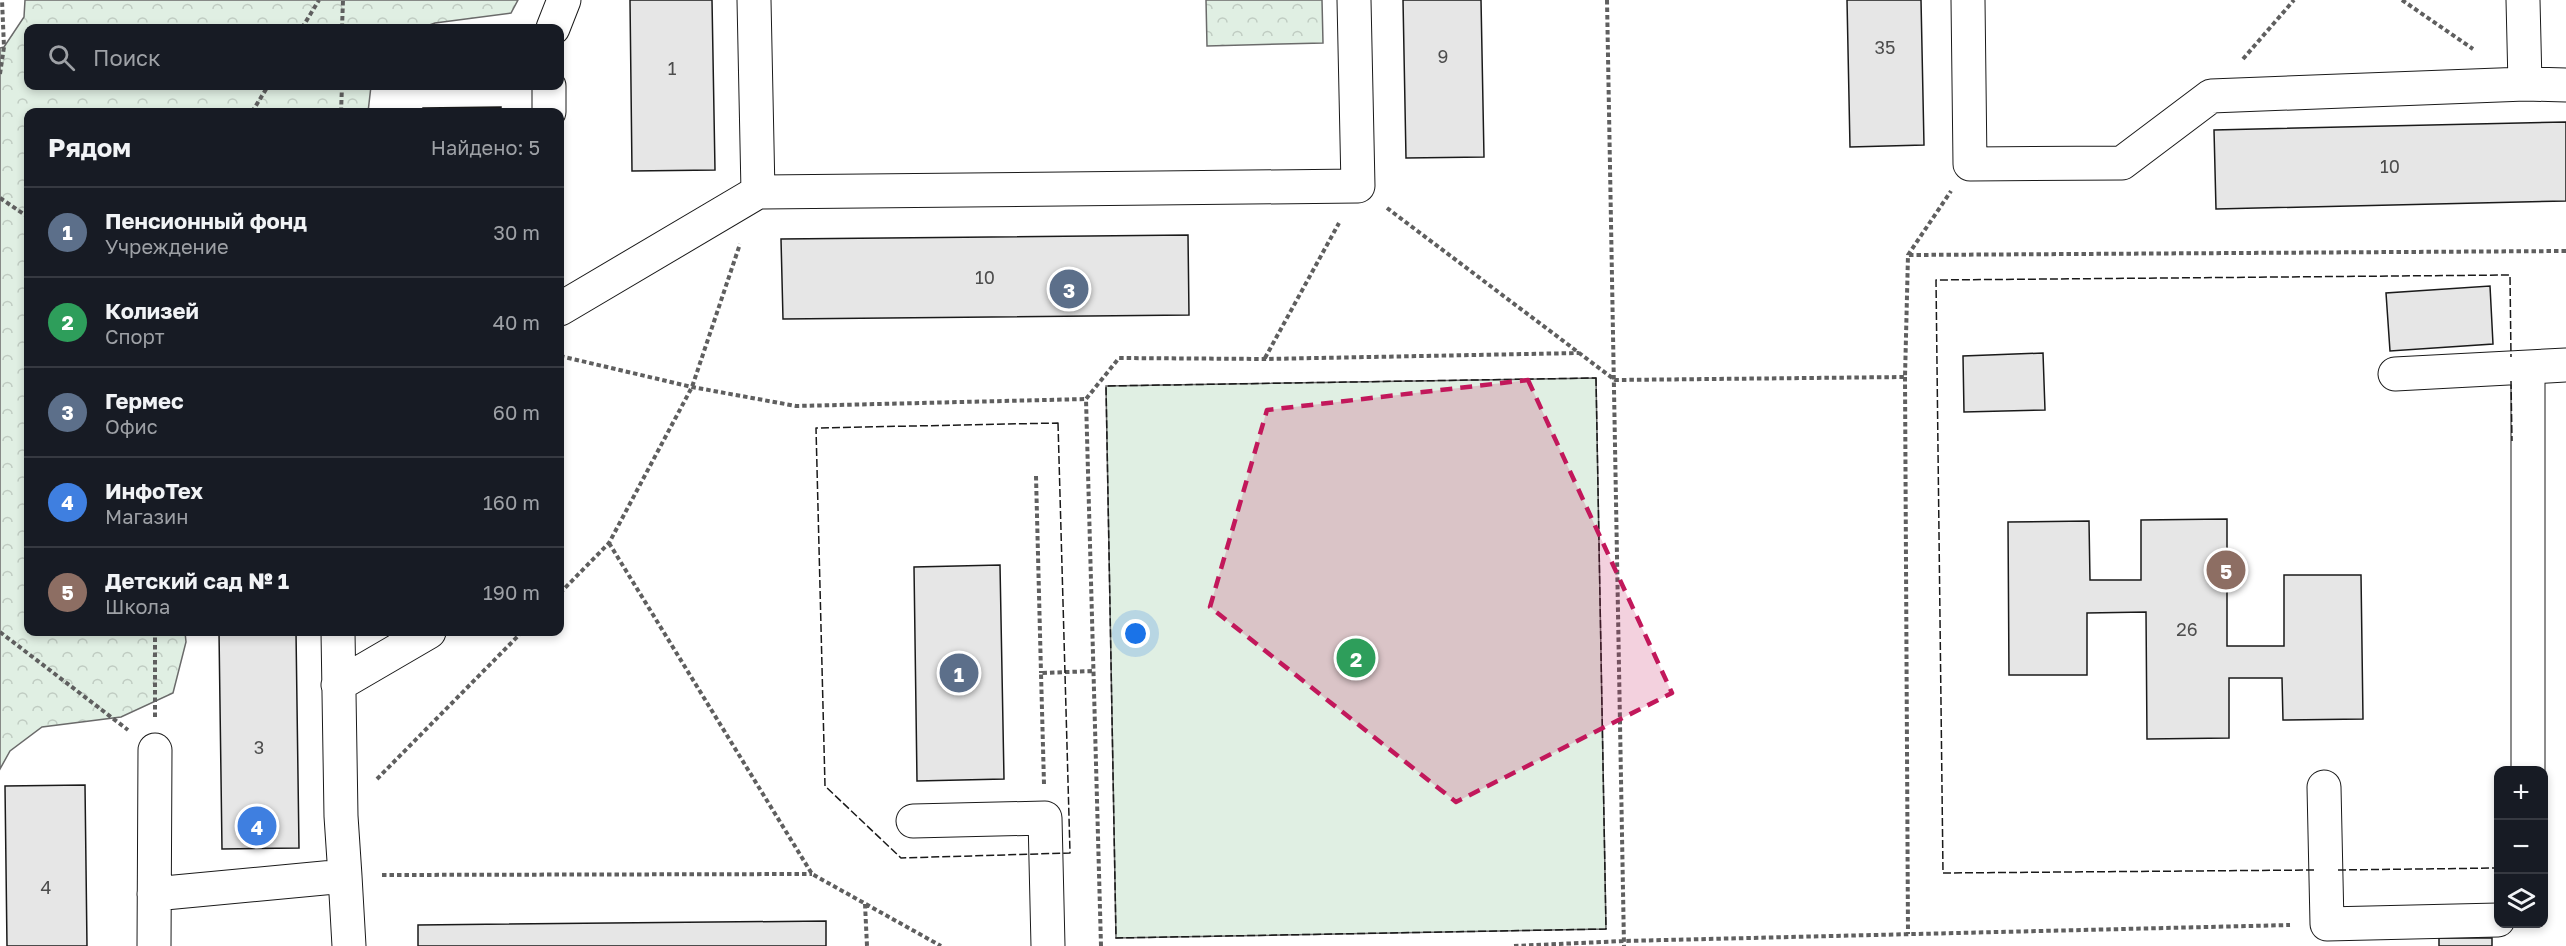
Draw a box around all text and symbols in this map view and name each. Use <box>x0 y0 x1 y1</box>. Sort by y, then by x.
search box <box>24 24 564 90</box>
house number: 35 <box>1875 36 1895 58</box>
icon: search <box>45 41 78 74</box>
text: Поиск <box>93 44 161 71</box>
house number: 9 <box>1438 45 1448 67</box>
house number: 1 <box>668 57 677 79</box>
text: Рядом <box>48 132 131 163</box>
text: Найдено: 5 <box>431 135 540 159</box>
house number: 10 <box>2380 155 2400 177</box>
text: Пенсионный фонд <box>105 207 307 234</box>
text: 1 <box>62 220 73 244</box>
text: 30 m <box>493 220 540 244</box>
text: Учреждение <box>105 234 229 258</box>
house number: 10 <box>975 266 995 288</box>
pin: 3 <box>1050 266 1088 312</box>
text: Колизей <box>105 297 199 324</box>
text: 2 <box>61 310 74 334</box>
text: 40 m <box>493 310 540 334</box>
text: Спорт <box>105 324 165 348</box>
text: Гермес <box>105 387 184 414</box>
text: 3 <box>61 400 74 424</box>
text: 60 m <box>493 400 540 424</box>
text: Офис <box>105 414 158 438</box>
text: ИнфоТех <box>105 477 203 504</box>
text: 4 <box>61 490 74 514</box>
text: 160 m <box>483 490 540 514</box>
text: Магазин <box>105 504 189 528</box>
pin: 5 <box>2206 548 2246 592</box>
text: Детский сад № 1 <box>105 567 289 594</box>
text: 5 <box>61 580 74 604</box>
text: 190 m <box>483 580 540 604</box>
text: Школа <box>105 594 170 618</box>
house number: 26 <box>2176 618 2198 640</box>
your location <box>1121 619 1150 648</box>
pin: 2 <box>1336 636 1376 680</box>
pin: 1 <box>940 650 978 696</box>
house number: 3 <box>254 736 264 758</box>
map controls <box>2494 766 2548 928</box>
button: + <box>2494 766 2548 820</box>
pin: 4 <box>238 804 276 848</box>
button: − <box>2494 820 2548 874</box>
button: layers <box>2494 874 2548 928</box>
house number: 4 <box>41 876 52 898</box>

